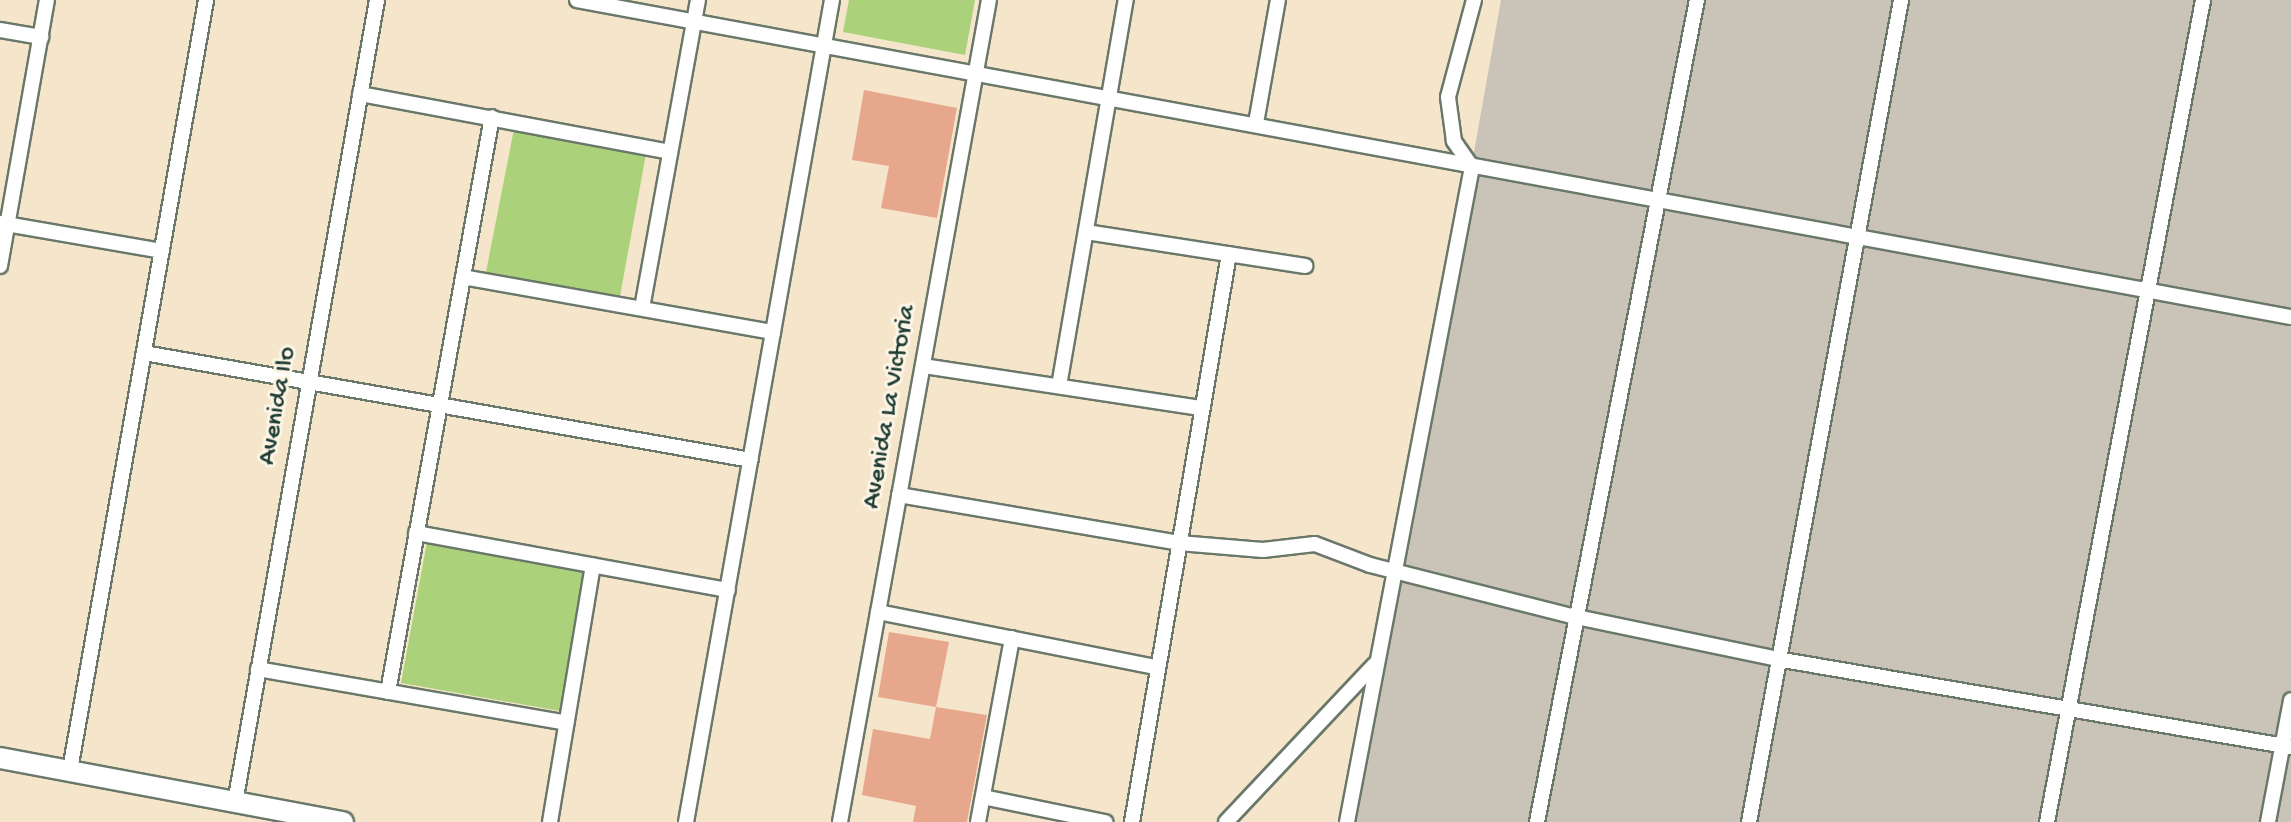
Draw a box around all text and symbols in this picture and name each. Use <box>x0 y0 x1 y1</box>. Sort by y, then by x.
street label: Avenida La Victoria <box>858 303 924 511</box>
street label: Avenida Ilo <box>253 344 305 468</box>

